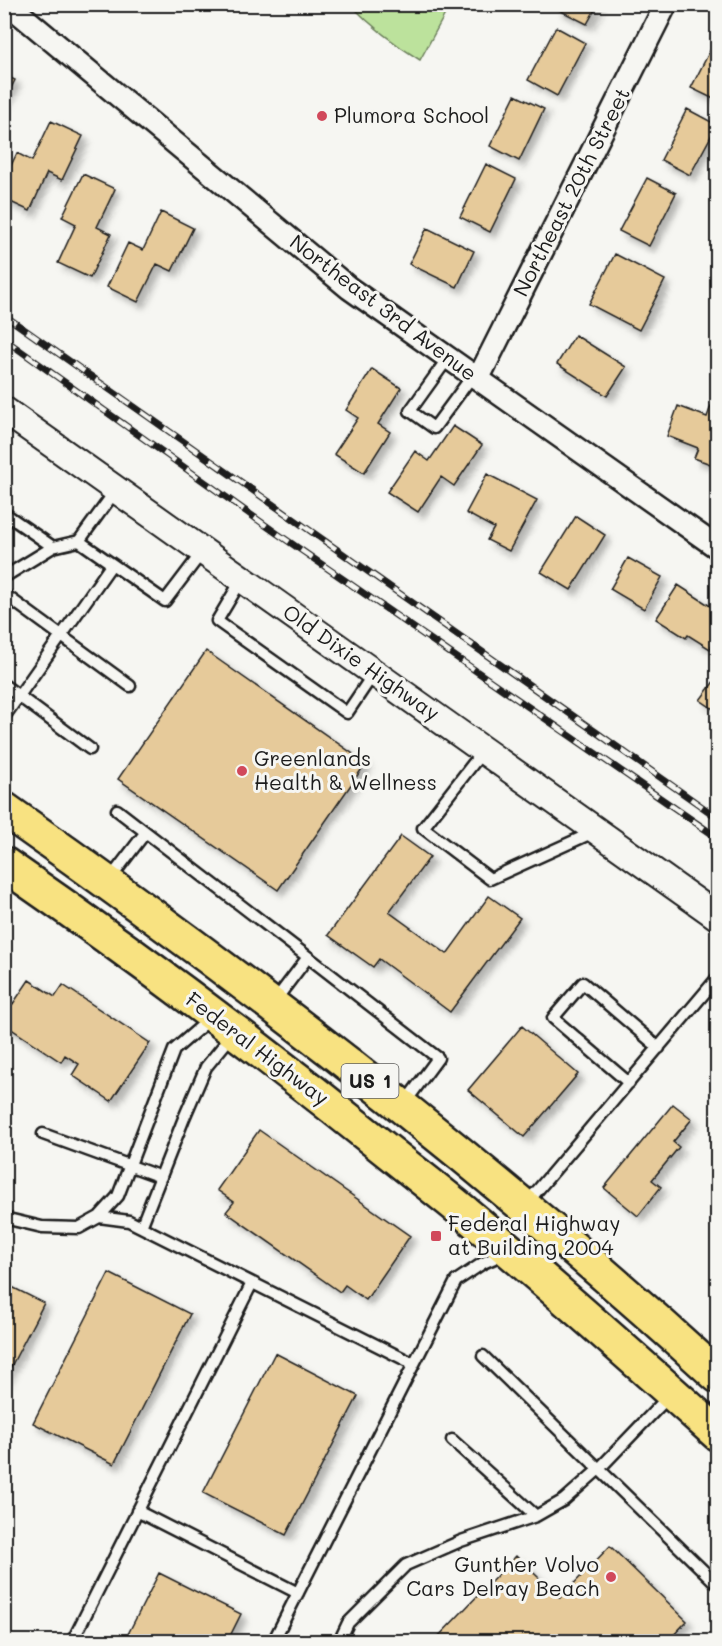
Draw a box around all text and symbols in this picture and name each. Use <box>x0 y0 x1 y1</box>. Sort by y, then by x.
street label: Northeast 20th Street <box>506 82 635 300</box>
place label: Plumora School <box>334 101 489 128</box>
marker: Plumora School <box>315 109 329 123</box>
street label: Northeast 3rd Avenue <box>285 228 483 386</box>
street label: Old Dixie Highway <box>278 598 446 726</box>
place label: Greenlands Health & Wellness <box>254 744 437 795</box>
marker: Greenlands Health & Wellness <box>235 764 249 778</box>
street label: Federal Highway <box>181 985 335 1110</box>
road number: US 1 <box>342 1064 398 1098</box>
place label: Federal Highway at Building 2004 <box>448 1209 620 1260</box>
marker: Federal Highway at Building 2004 <box>429 1229 443 1243</box>
place label: Gunther Volvo Cars Delray Beach <box>406 1550 599 1601</box>
marker: Gunther Volvo Cars Delray Beach <box>604 1570 618 1584</box>

